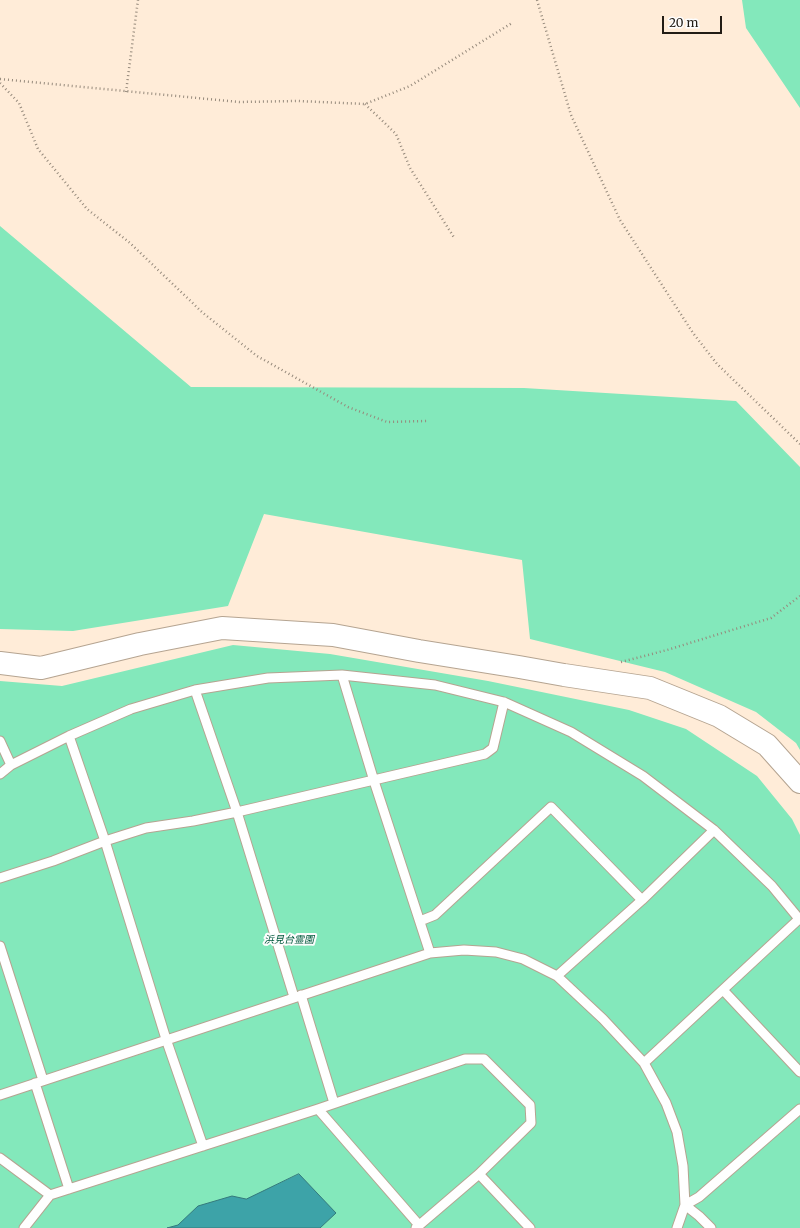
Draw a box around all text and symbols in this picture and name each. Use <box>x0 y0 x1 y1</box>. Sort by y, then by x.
scale bar <box>664 8 724 34</box>
text: 20 m <box>669 15 698 30</box>
park label: 浜見台霊園 <box>264 934 314 946</box>

